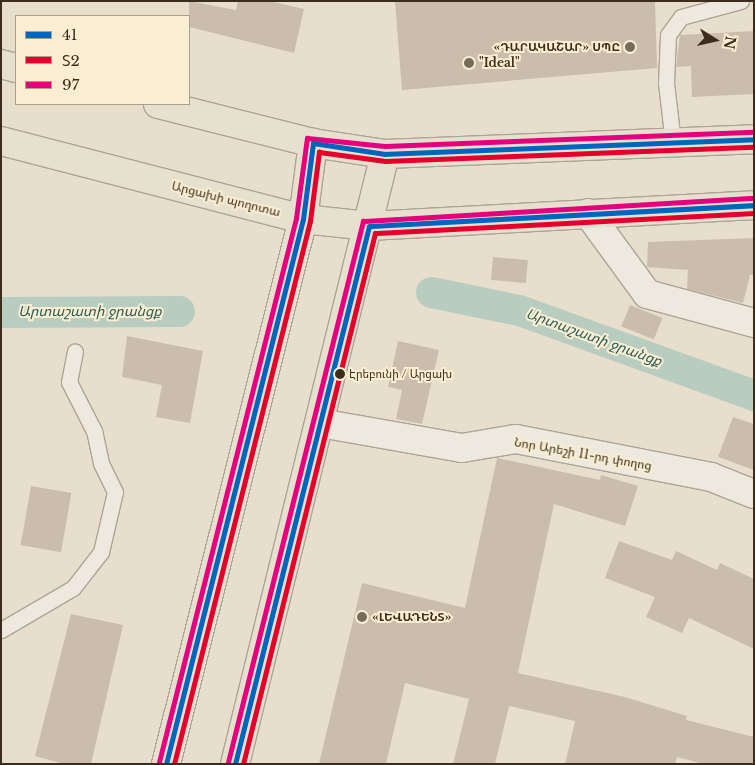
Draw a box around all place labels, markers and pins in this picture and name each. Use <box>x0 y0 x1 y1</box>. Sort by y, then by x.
place label: «ԴԱՐԱԿԱՇԱՐ» ՍՊԸ <box>494 40 620 54</box>
marker: «ԴԱՐԱԿԱՇԱՐ» ՍՊԸ <box>624 41 636 53</box>
place label: "Ideal" <box>479 56 520 70</box>
marker: "Ideal" <box>463 57 475 69</box>
place label: Էրեբունի / Արցախ <box>349 367 453 381</box>
marker: Էրեբունի / Արցախ <box>335 369 345 379</box>
place label: «ԼԵՎԱԴԵՆՏ» <box>372 610 451 624</box>
marker: «ԼԵՎԱԴԵՆՏ» <box>356 611 368 623</box>

